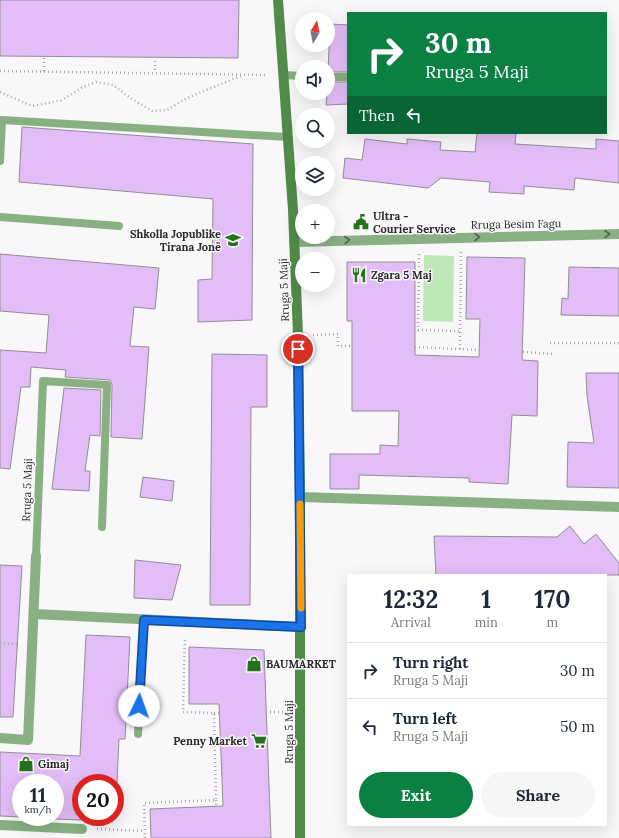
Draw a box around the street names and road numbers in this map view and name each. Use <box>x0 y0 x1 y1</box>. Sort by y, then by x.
street label: Rruga Besim Fagu <box>471 216 562 232</box>
street label: Rruga 5 Maji <box>276 258 292 322</box>
street label: Rruga 5 Maji <box>19 458 35 522</box>
street label: Rruga 5 Maji <box>282 700 296 764</box>

